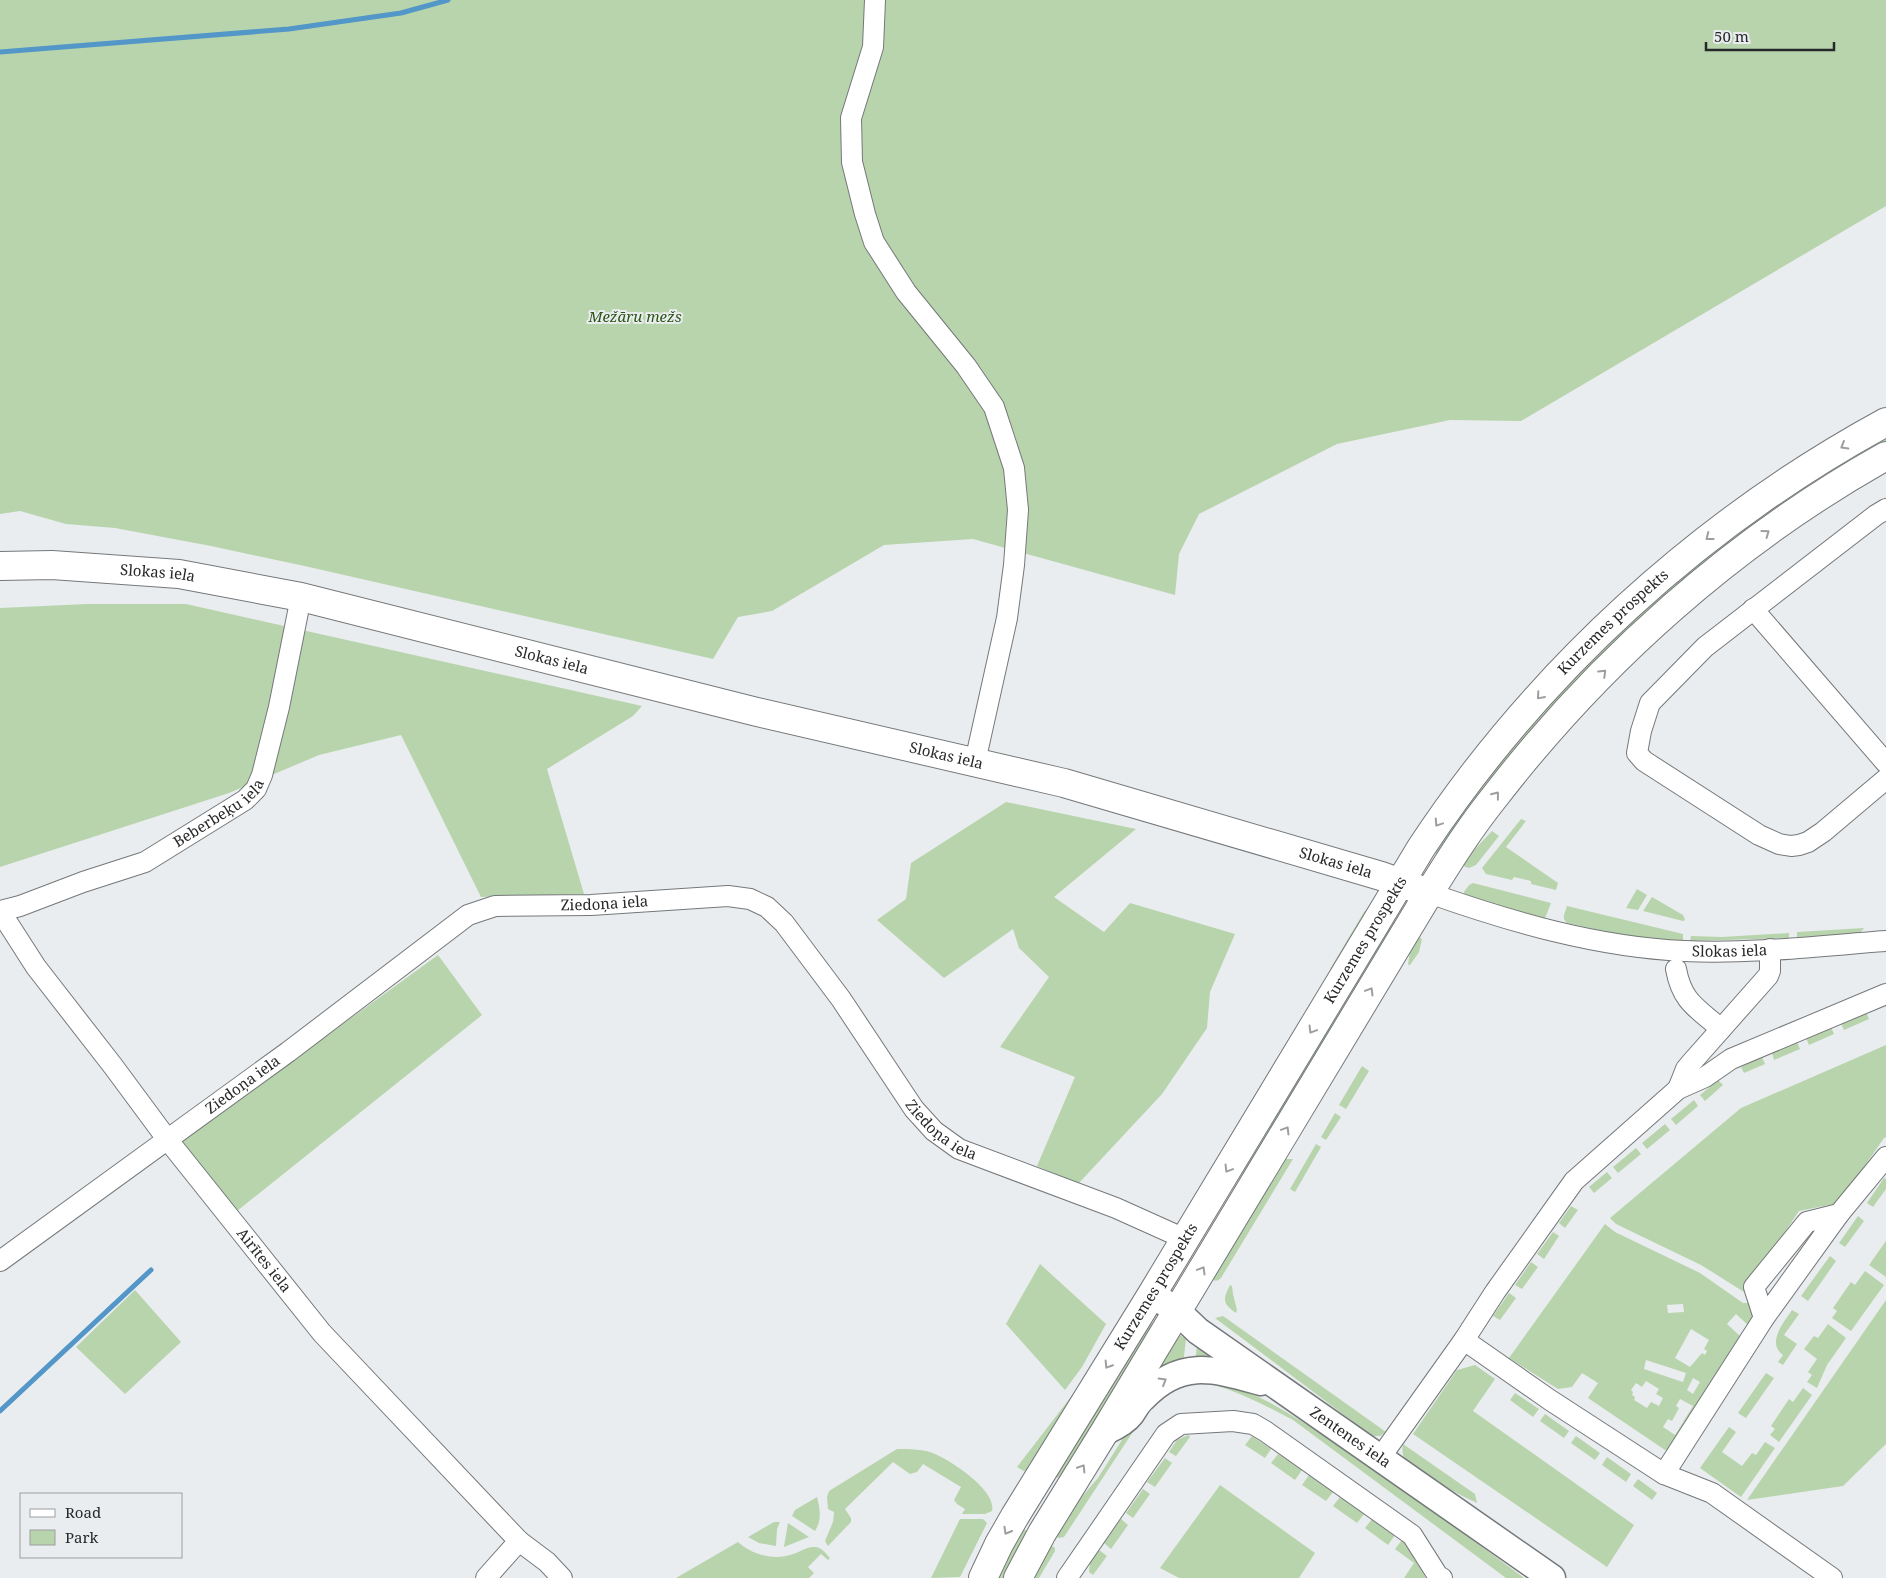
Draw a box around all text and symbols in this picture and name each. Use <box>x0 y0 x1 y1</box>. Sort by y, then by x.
scale bar <box>1706 20 1834 52</box>
text: 50 m <box>1714 26 1749 46</box>
park label: Mežāru mežs <box>587 306 682 326</box>
one-way arrow <box>1840 440 1849 450</box>
one-way arrow <box>1760 530 1770 539</box>
one-way arrow <box>1706 532 1715 541</box>
street label: Slokas iela <box>120 559 197 586</box>
street label: Kurzemes prospekts <box>1553 564 1672 678</box>
street label: Slokas iela <box>513 640 591 678</box>
one-way arrow <box>1598 670 1607 679</box>
one-way arrow <box>1537 691 1546 700</box>
street label: Slokas iela <box>908 737 985 773</box>
street label: Beberbeķu iela <box>169 776 268 851</box>
one-way arrow <box>1490 791 1499 801</box>
one-way arrow <box>1435 817 1444 826</box>
street label: Slokas iela <box>1297 842 1375 882</box>
street label: Kurzemes prospekts <box>1319 872 1411 1007</box>
street label: Ziedoņa iela <box>561 890 649 914</box>
street label: Slokas iela <box>1692 939 1768 961</box>
one-way arrow <box>1364 988 1374 997</box>
one-way arrow <box>1308 1024 1318 1033</box>
street label: Ziedoņa iela <box>201 1050 284 1118</box>
street label: Ziedoņa iela <box>902 1095 980 1164</box>
one-way arrow <box>1280 1127 1290 1136</box>
one-way arrow <box>1224 1163 1234 1172</box>
street label: Kurzemes prospekts <box>1109 1219 1202 1353</box>
street label: Airītes iela <box>233 1223 297 1296</box>
one-way arrow <box>1196 1266 1206 1275</box>
one-way arrow <box>1105 1360 1115 1369</box>
one-way arrow <box>1158 1378 1167 1388</box>
street label: Zentenes iela <box>1307 1401 1395 1472</box>
one-way arrow <box>1076 1464 1086 1473</box>
legend <box>20 1493 182 1558</box>
text: Road <box>65 1502 101 1522</box>
one-way arrow <box>1003 1525 1013 1534</box>
text: Park <box>65 1527 99 1547</box>

